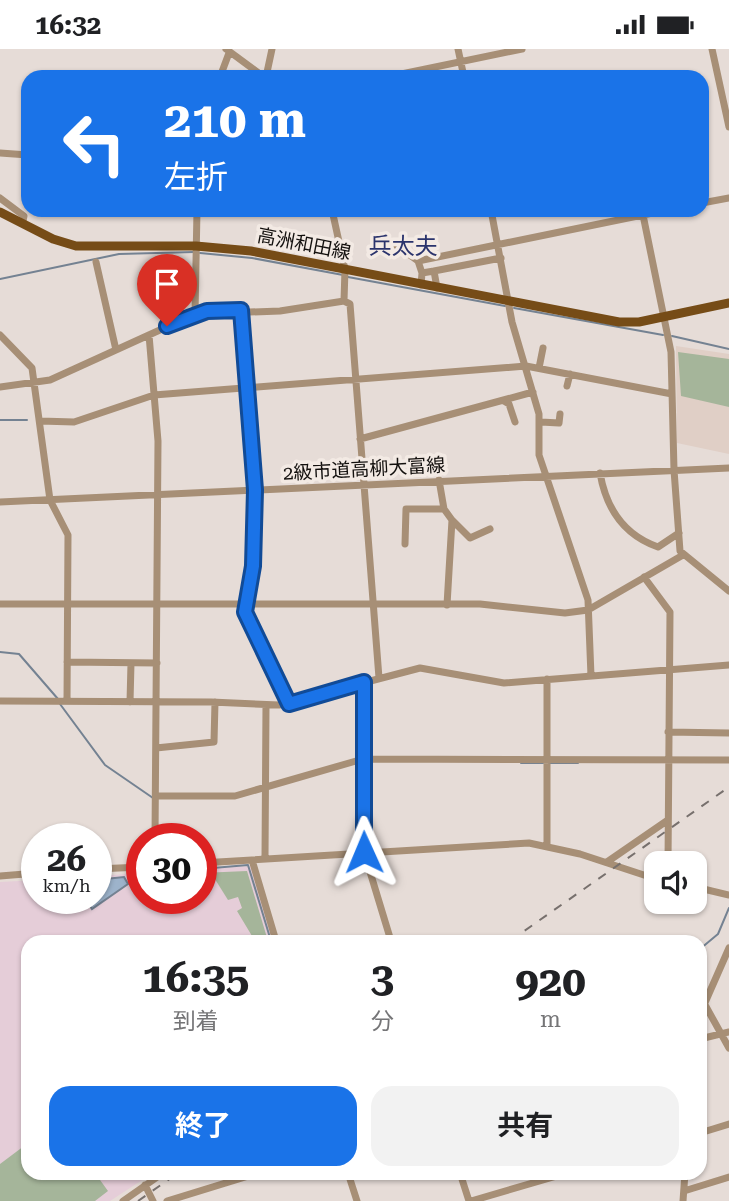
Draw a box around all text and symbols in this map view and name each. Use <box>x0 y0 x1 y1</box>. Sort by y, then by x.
text: 16:32 <box>35 10 101 40</box>
text: 210 m <box>164 92 306 149</box>
icon: left <box>49 98 140 189</box>
text: 左折 <box>164 158 228 196</box>
street label: 高洲和田線 <box>255 224 353 264</box>
district label: 兵太夫 <box>369 233 438 260</box>
pin <box>137 254 197 326</box>
icon: arrive <box>148 265 186 303</box>
street label: 2級市道高柳大富線 <box>282 453 446 485</box>
position arrow <box>327 815 401 889</box>
speed limit sign: 30 <box>126 823 217 914</box>
text: 26 <box>47 839 86 880</box>
map controls <box>644 851 707 914</box>
button: sound <box>644 851 707 914</box>
text: km/h <box>42 875 91 896</box>
text: 16:35 <box>142 953 249 1002</box>
text: 3 <box>371 953 394 1002</box>
text: 920 <box>515 957 586 1006</box>
text: m <box>540 1006 561 1033</box>
text: 到着 <box>173 1008 219 1035</box>
text: 分 <box>371 1008 394 1035</box>
button: 終了 <box>49 1086 357 1166</box>
button: 共有 <box>371 1086 679 1166</box>

